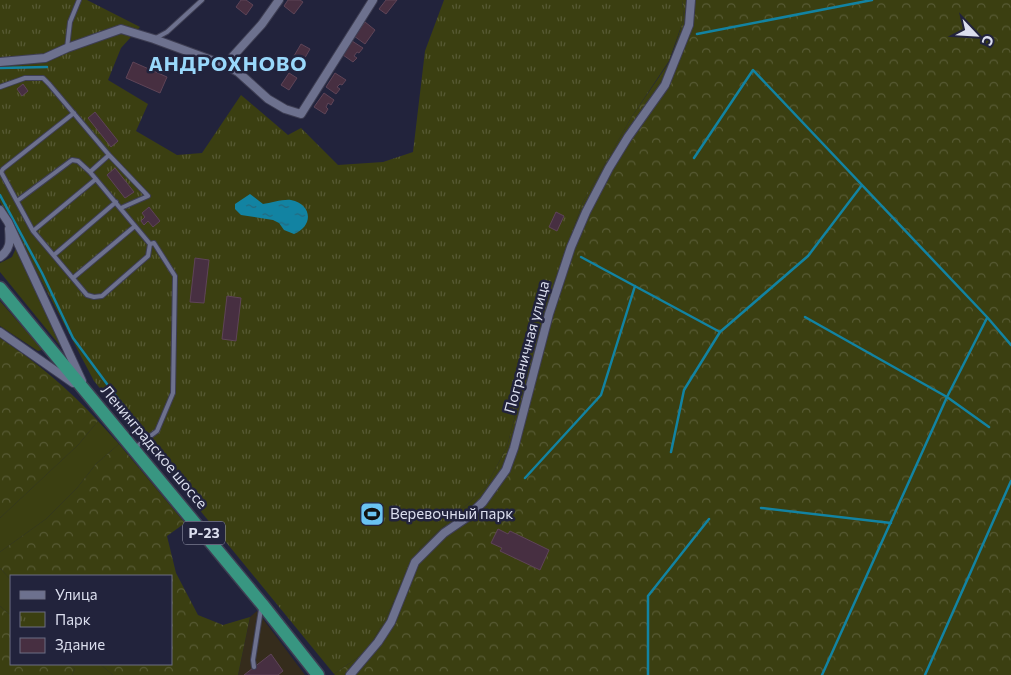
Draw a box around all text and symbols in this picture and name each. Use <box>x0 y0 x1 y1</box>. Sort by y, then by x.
north arrow <box>951 10 1001 60</box>
text: С <box>979 33 998 49</box>
district label: АНДРОХНОВО <box>149 51 307 75</box>
street label: Пограничная улица <box>500 278 552 415</box>
street label: Ленинградское шоссе <box>98 381 212 512</box>
sports icon: Веревочный парк <box>359 501 385 527</box>
place label: Веревочный парк <box>390 504 513 522</box>
road number: Р-23 <box>183 522 225 544</box>
legend <box>10 575 172 665</box>
text: Улица <box>55 585 97 603</box>
text: Парк <box>55 610 91 628</box>
text: Здание <box>55 635 105 653</box>

